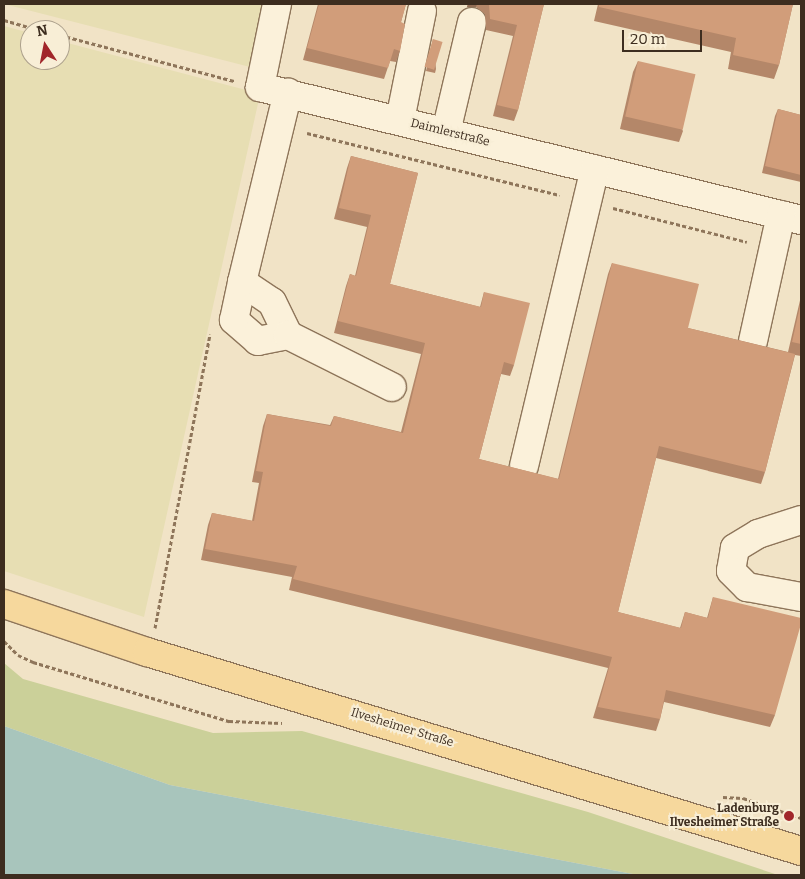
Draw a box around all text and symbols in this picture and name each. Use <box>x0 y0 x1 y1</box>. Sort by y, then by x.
north arrow <box>20 20 70 70</box>
scale bar <box>625 20 705 52</box>
text: N <box>35 21 49 40</box>
text: 20 m <box>630 30 665 48</box>
street label: Daimlerstraße <box>409 116 491 150</box>
street label: Ilvesheimer Straße <box>349 706 455 750</box>
place label: Ladenburg Ilvesheimer Straße <box>670 802 779 830</box>
marker: Ladenburg Ilvesheimer Straße <box>783 810 795 822</box>

